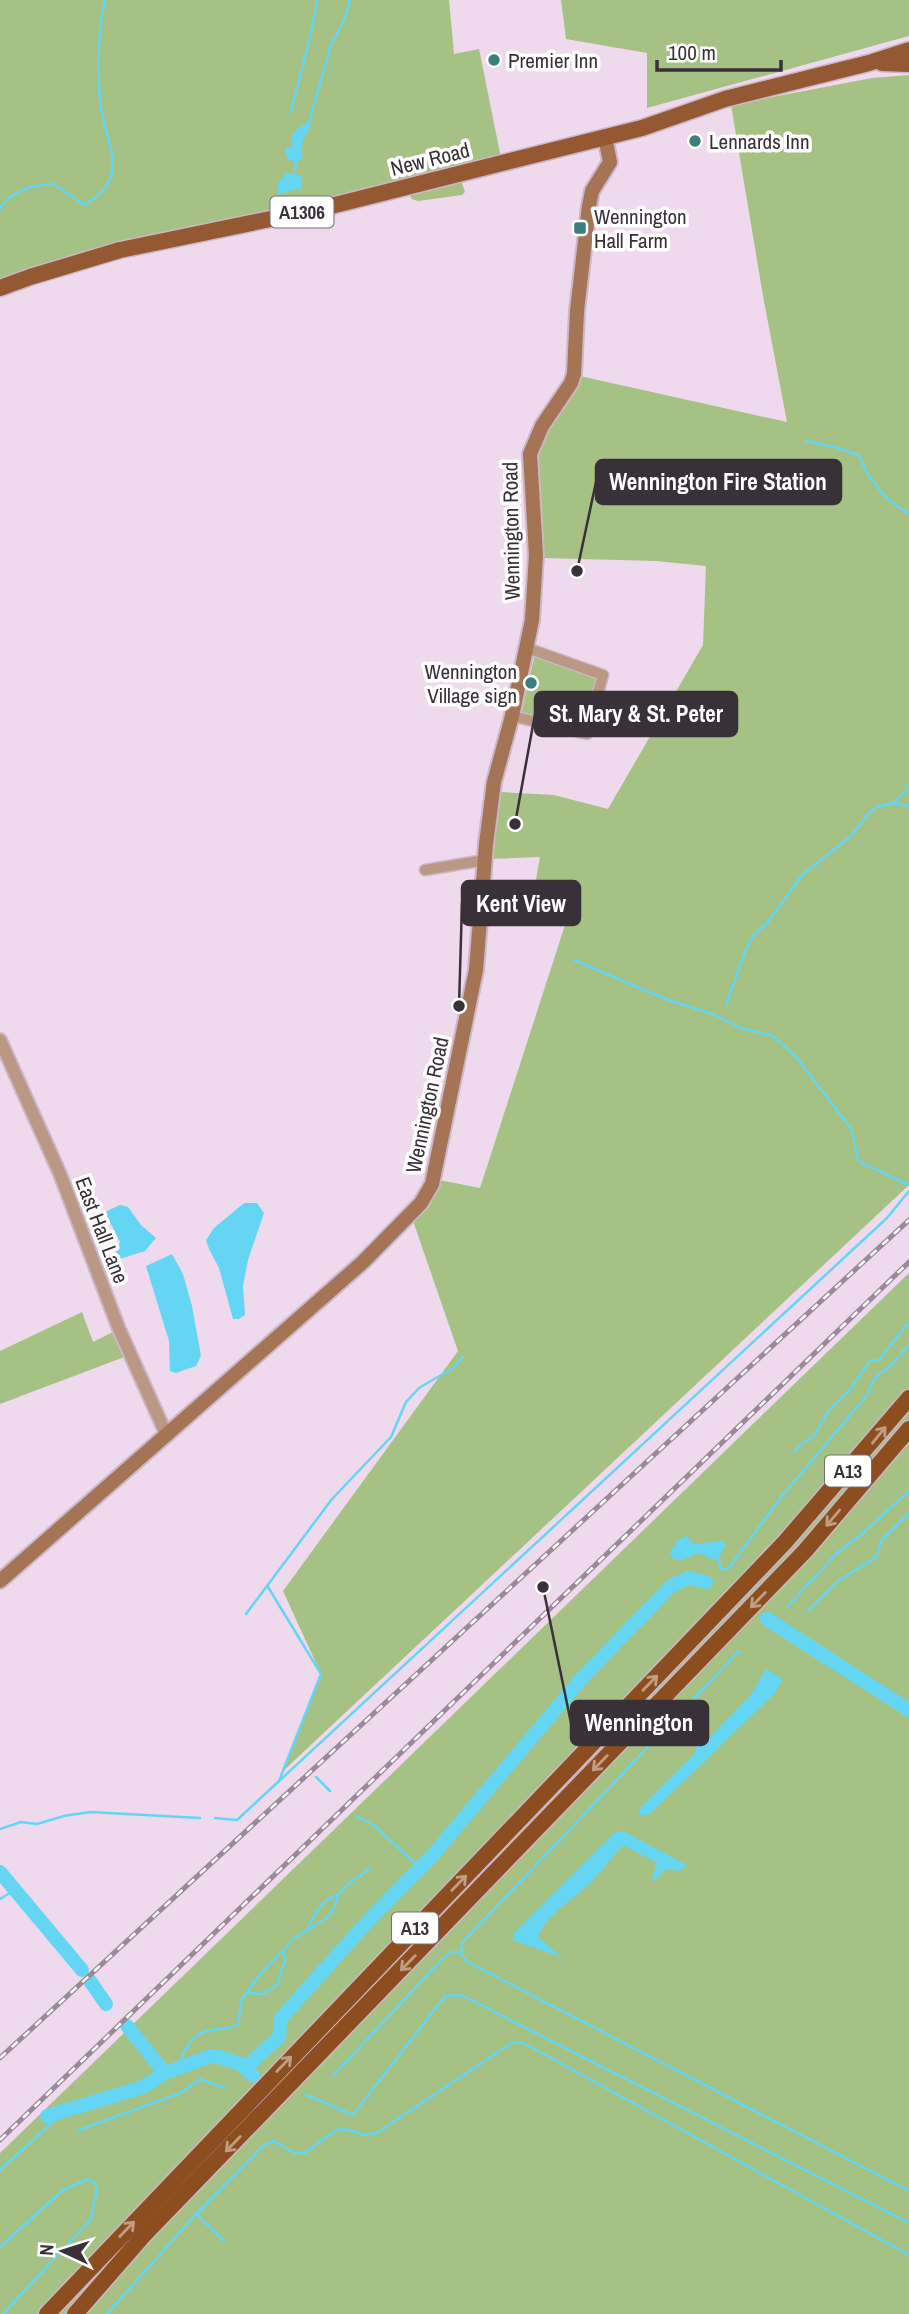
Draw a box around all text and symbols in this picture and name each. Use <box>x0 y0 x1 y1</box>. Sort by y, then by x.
scale bar <box>657 28 781 72</box>
text: 100 m <box>668 38 716 67</box>
place label: Premier Inn <box>508 46 598 75</box>
marker: Premier Inn <box>486 52 502 68</box>
place label: Lennards Inn <box>709 127 810 156</box>
marker: Lennards Inn <box>687 133 703 149</box>
street label: New Road <box>387 135 473 183</box>
road number: A1306 <box>270 196 334 228</box>
place label: Wennington Hall Farm <box>594 202 687 255</box>
marker: Wennington Hall Farm <box>572 220 588 236</box>
callout: Wennington Fire Station <box>596 460 841 504</box>
street label: Wennington Road <box>495 461 527 601</box>
text: Wennington Fire Station <box>609 466 827 497</box>
place label: Wennington Village sign <box>424 657 517 710</box>
marker: Wennington Village sign <box>523 675 539 691</box>
callout: St. Mary & St. Peter <box>535 692 737 736</box>
text: St. Mary & St. Peter <box>549 698 724 729</box>
callout: Kent View <box>462 881 580 925</box>
text: Kent View <box>476 888 566 919</box>
street label: Wennington Road <box>398 1034 456 1176</box>
street label: East Hall Lane <box>68 1173 136 1287</box>
one-way arrow <box>871 1427 886 1445</box>
road number: A13 <box>825 1456 871 1486</box>
one-way arrow <box>825 1509 841 1527</box>
one-way arrow <box>749 1591 766 1608</box>
one-way arrow <box>642 1675 659 1692</box>
callout: Wennington <box>571 1701 708 1745</box>
text: Wennington <box>585 1707 693 1738</box>
one-way arrow <box>592 1755 609 1772</box>
one-way arrow <box>450 1874 467 1891</box>
road number: A13 <box>392 1912 438 1944</box>
one-way arrow <box>400 1954 417 1971</box>
one-way arrow <box>276 2056 293 2073</box>
one-way arrow <box>224 2135 241 2152</box>
north arrow <box>28 2216 98 2286</box>
one-way arrow <box>119 2221 136 2238</box>
text: N <box>33 2243 59 2256</box>

